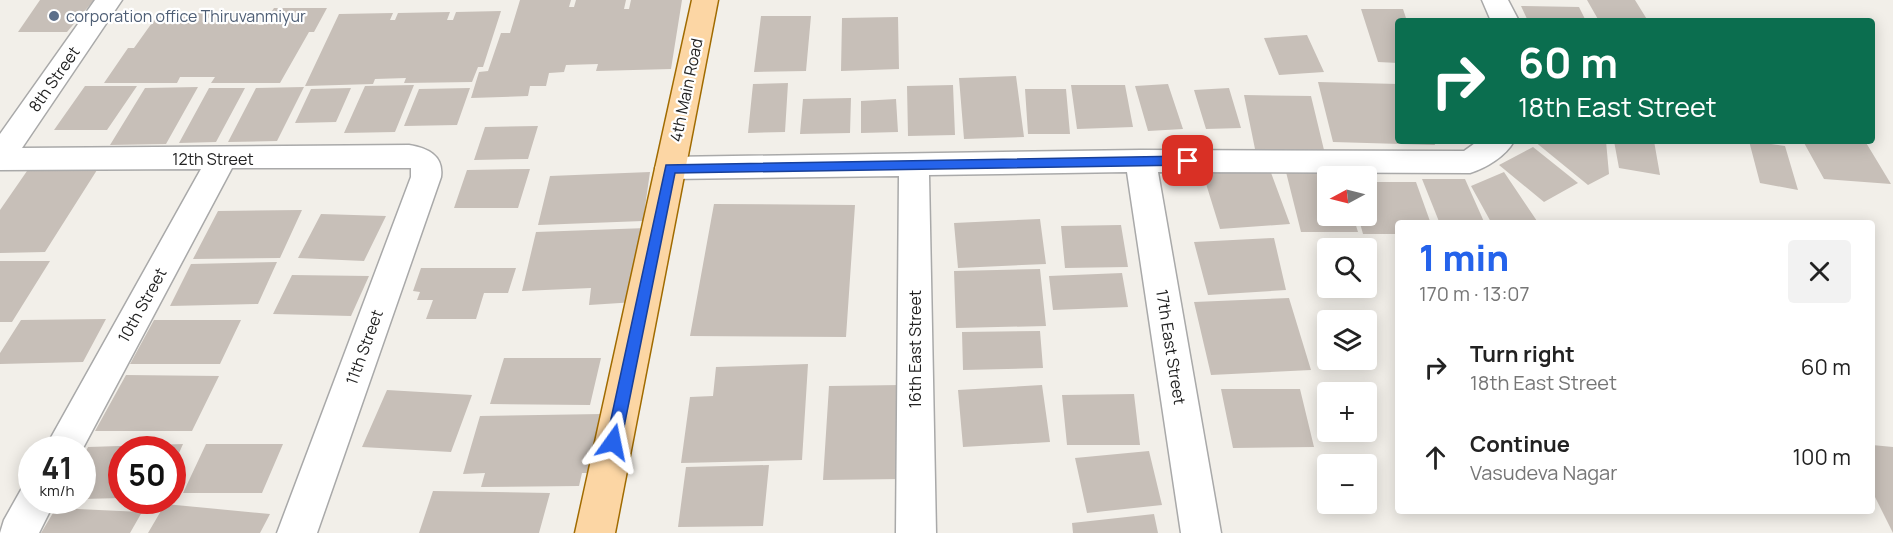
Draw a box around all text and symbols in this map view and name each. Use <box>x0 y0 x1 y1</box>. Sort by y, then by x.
place label: corporation office Thiruvanmiyur <box>66 5 306 27</box>
marker: corporation office Thiruvanmiyur <box>47 9 61 23</box>
text: 60 m <box>1518 33 1618 91</box>
street label: 4th Main Road <box>664 36 708 144</box>
street label: 8th Street <box>23 42 85 116</box>
icon: right <box>1419 42 1497 120</box>
text: 18th East Street <box>1518 88 1717 125</box>
pin <box>1162 135 1213 186</box>
icon: arrive <box>1171 144 1204 177</box>
street label: 12th Street <box>172 148 254 170</box>
north arrow <box>1317 166 1377 226</box>
map controls <box>1317 166 1377 514</box>
text: 1 min <box>1419 233 1509 282</box>
button: search <box>1317 238 1377 298</box>
button: close <box>1788 240 1851 303</box>
street label: 10th Street <box>112 264 172 346</box>
text: 170 m · 13:07 <box>1419 280 1530 307</box>
street label: 17th East Street <box>1151 288 1191 406</box>
street label: 16th East Street <box>904 290 926 408</box>
street label: 11th Street <box>340 306 388 388</box>
button: layers <box>1317 310 1377 370</box>
text: Turn right <box>1470 339 1575 369</box>
icon: right <box>1419 351 1452 384</box>
text: 60 m <box>1801 352 1851 382</box>
text: 18th East Street <box>1470 369 1617 396</box>
button: + <box>1317 382 1377 442</box>
position arrow <box>581 410 645 474</box>
text: Continue <box>1470 429 1570 459</box>
speed limit sign: 50 <box>108 436 186 514</box>
icon: ahead <box>1419 441 1452 474</box>
text: 100 m <box>1793 442 1851 472</box>
text: 41 <box>41 447 73 488</box>
button: − <box>1317 454 1377 514</box>
text: Vasudeva Nagar <box>1470 459 1617 486</box>
text: km/h <box>40 480 74 501</box>

